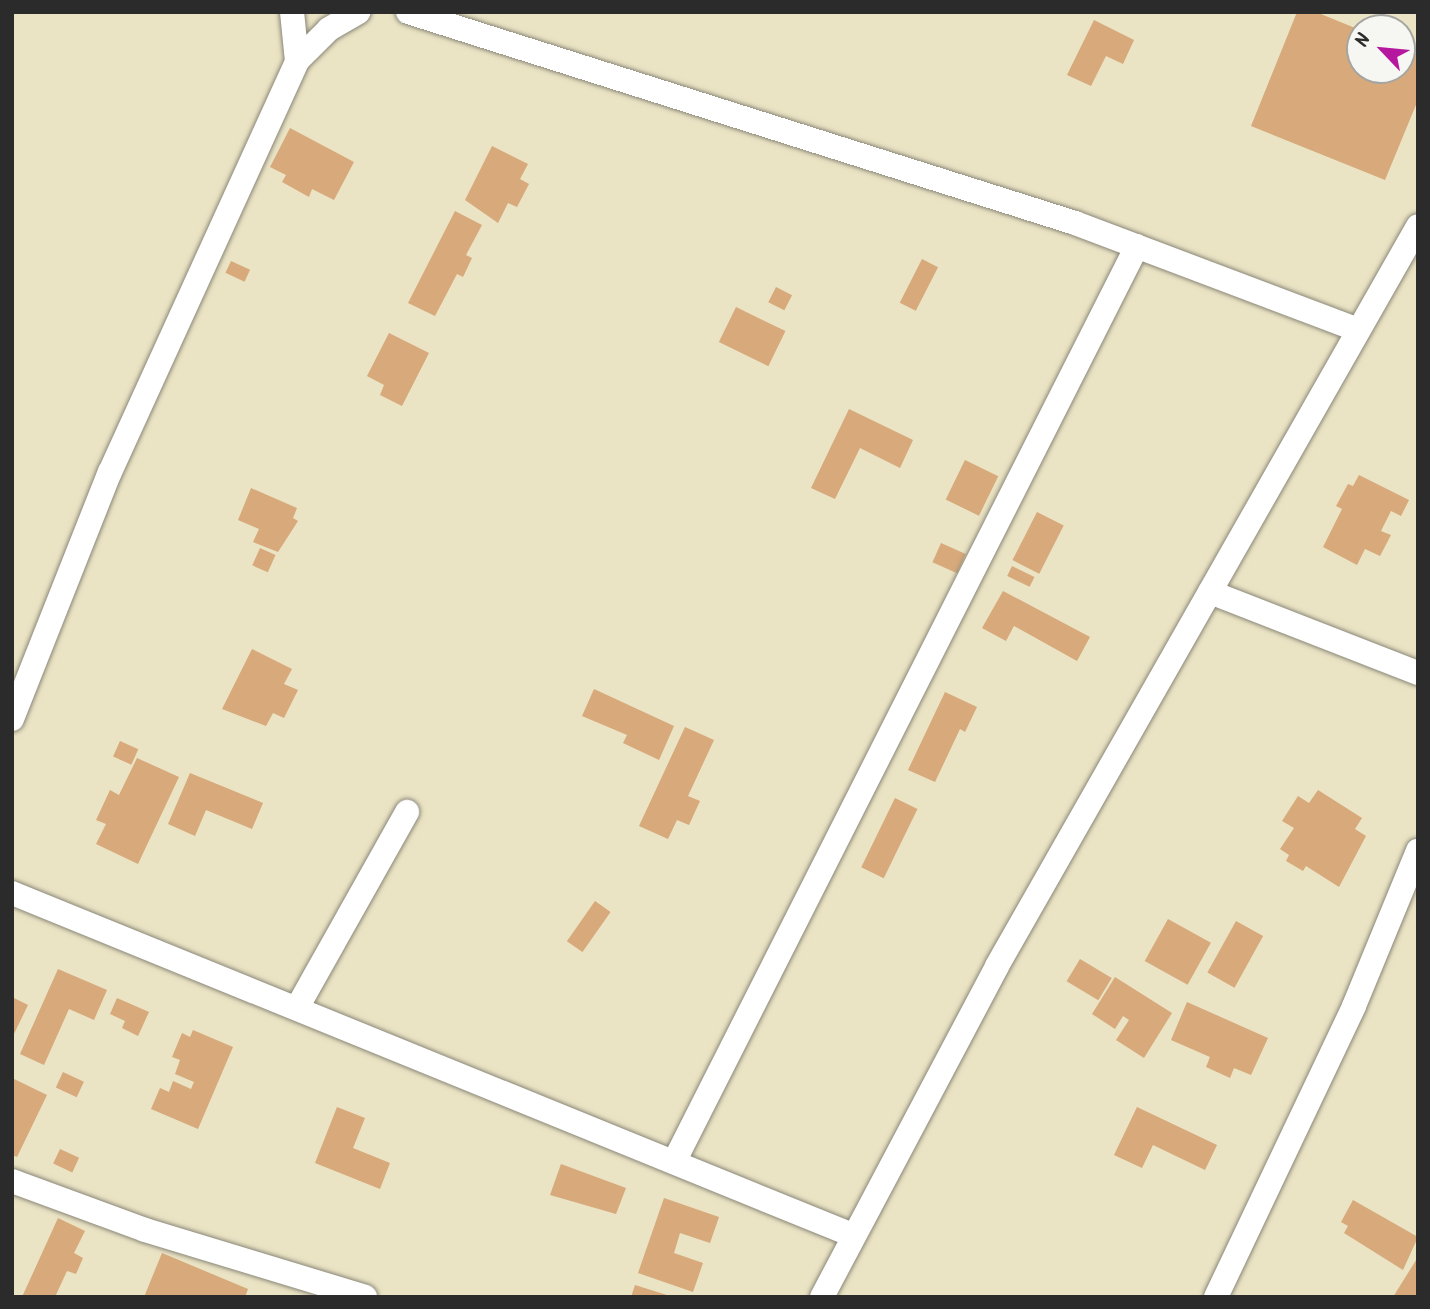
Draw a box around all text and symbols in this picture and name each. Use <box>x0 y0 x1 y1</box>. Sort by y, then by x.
north arrow <box>1346 14 1416 84</box>
text: N <box>1348 29 1380 53</box>

